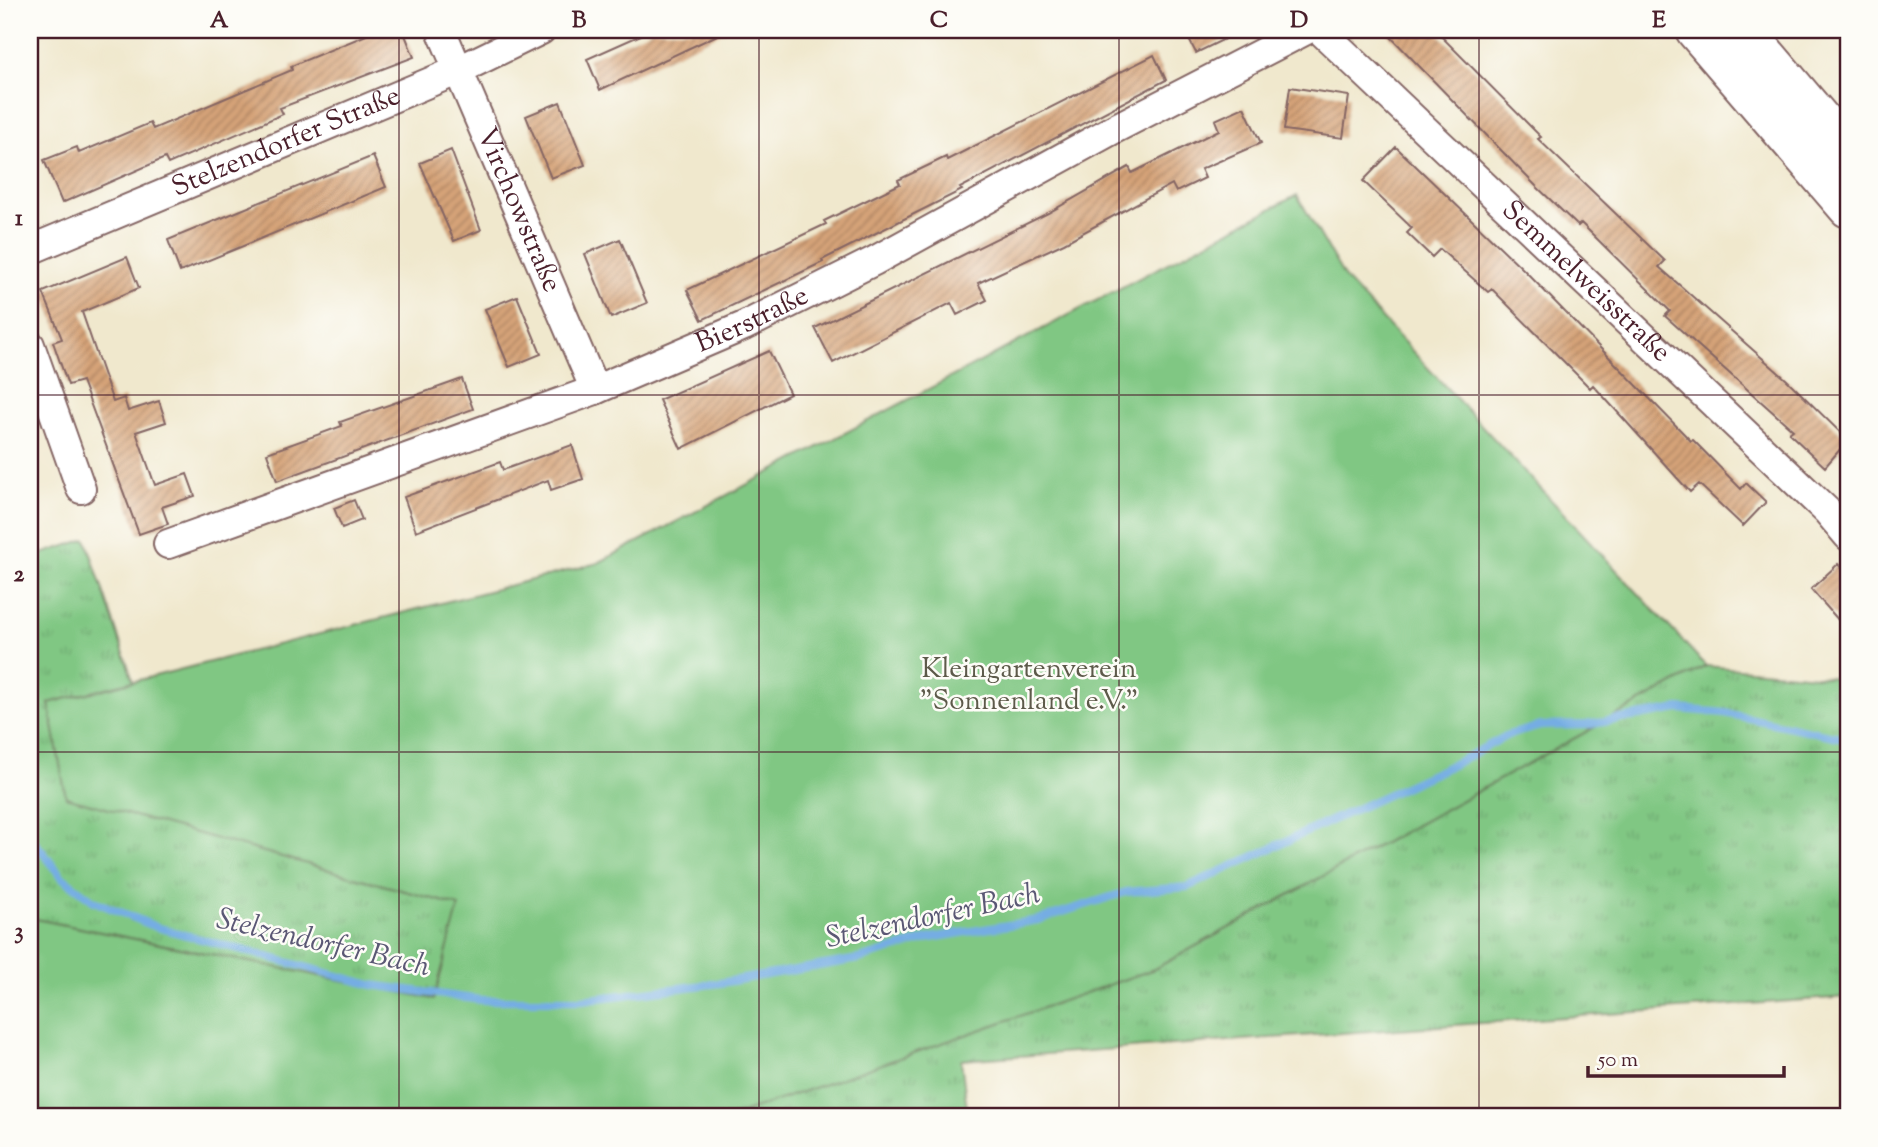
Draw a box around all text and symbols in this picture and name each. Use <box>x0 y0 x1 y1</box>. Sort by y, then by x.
text: A <box>210 5 229 38</box>
text: B <box>572 5 587 38</box>
text: C <box>930 5 948 38</box>
text: D <box>1290 5 1308 38</box>
text: E <box>1652 5 1666 38</box>
street label: Stelzendorfer Straße <box>166 77 407 208</box>
street label: Virchowstraße <box>465 122 571 299</box>
street label: Semmelweisstraße <box>1492 192 1679 372</box>
text: 1 <box>15 203 23 236</box>
street label: Bierstraße <box>690 277 816 364</box>
text: 2 <box>14 559 25 592</box>
park label: Kleingartenverein "Sonnenland e.V." <box>920 650 1138 722</box>
water label: Stelzendorfer Bach <box>822 873 1044 961</box>
water label: Stelzendorfer Bach <box>212 899 434 990</box>
text: 3 <box>14 916 24 949</box>
scale bar <box>1588 1035 1784 1079</box>
text: 50 m <box>1597 1046 1638 1076</box>

